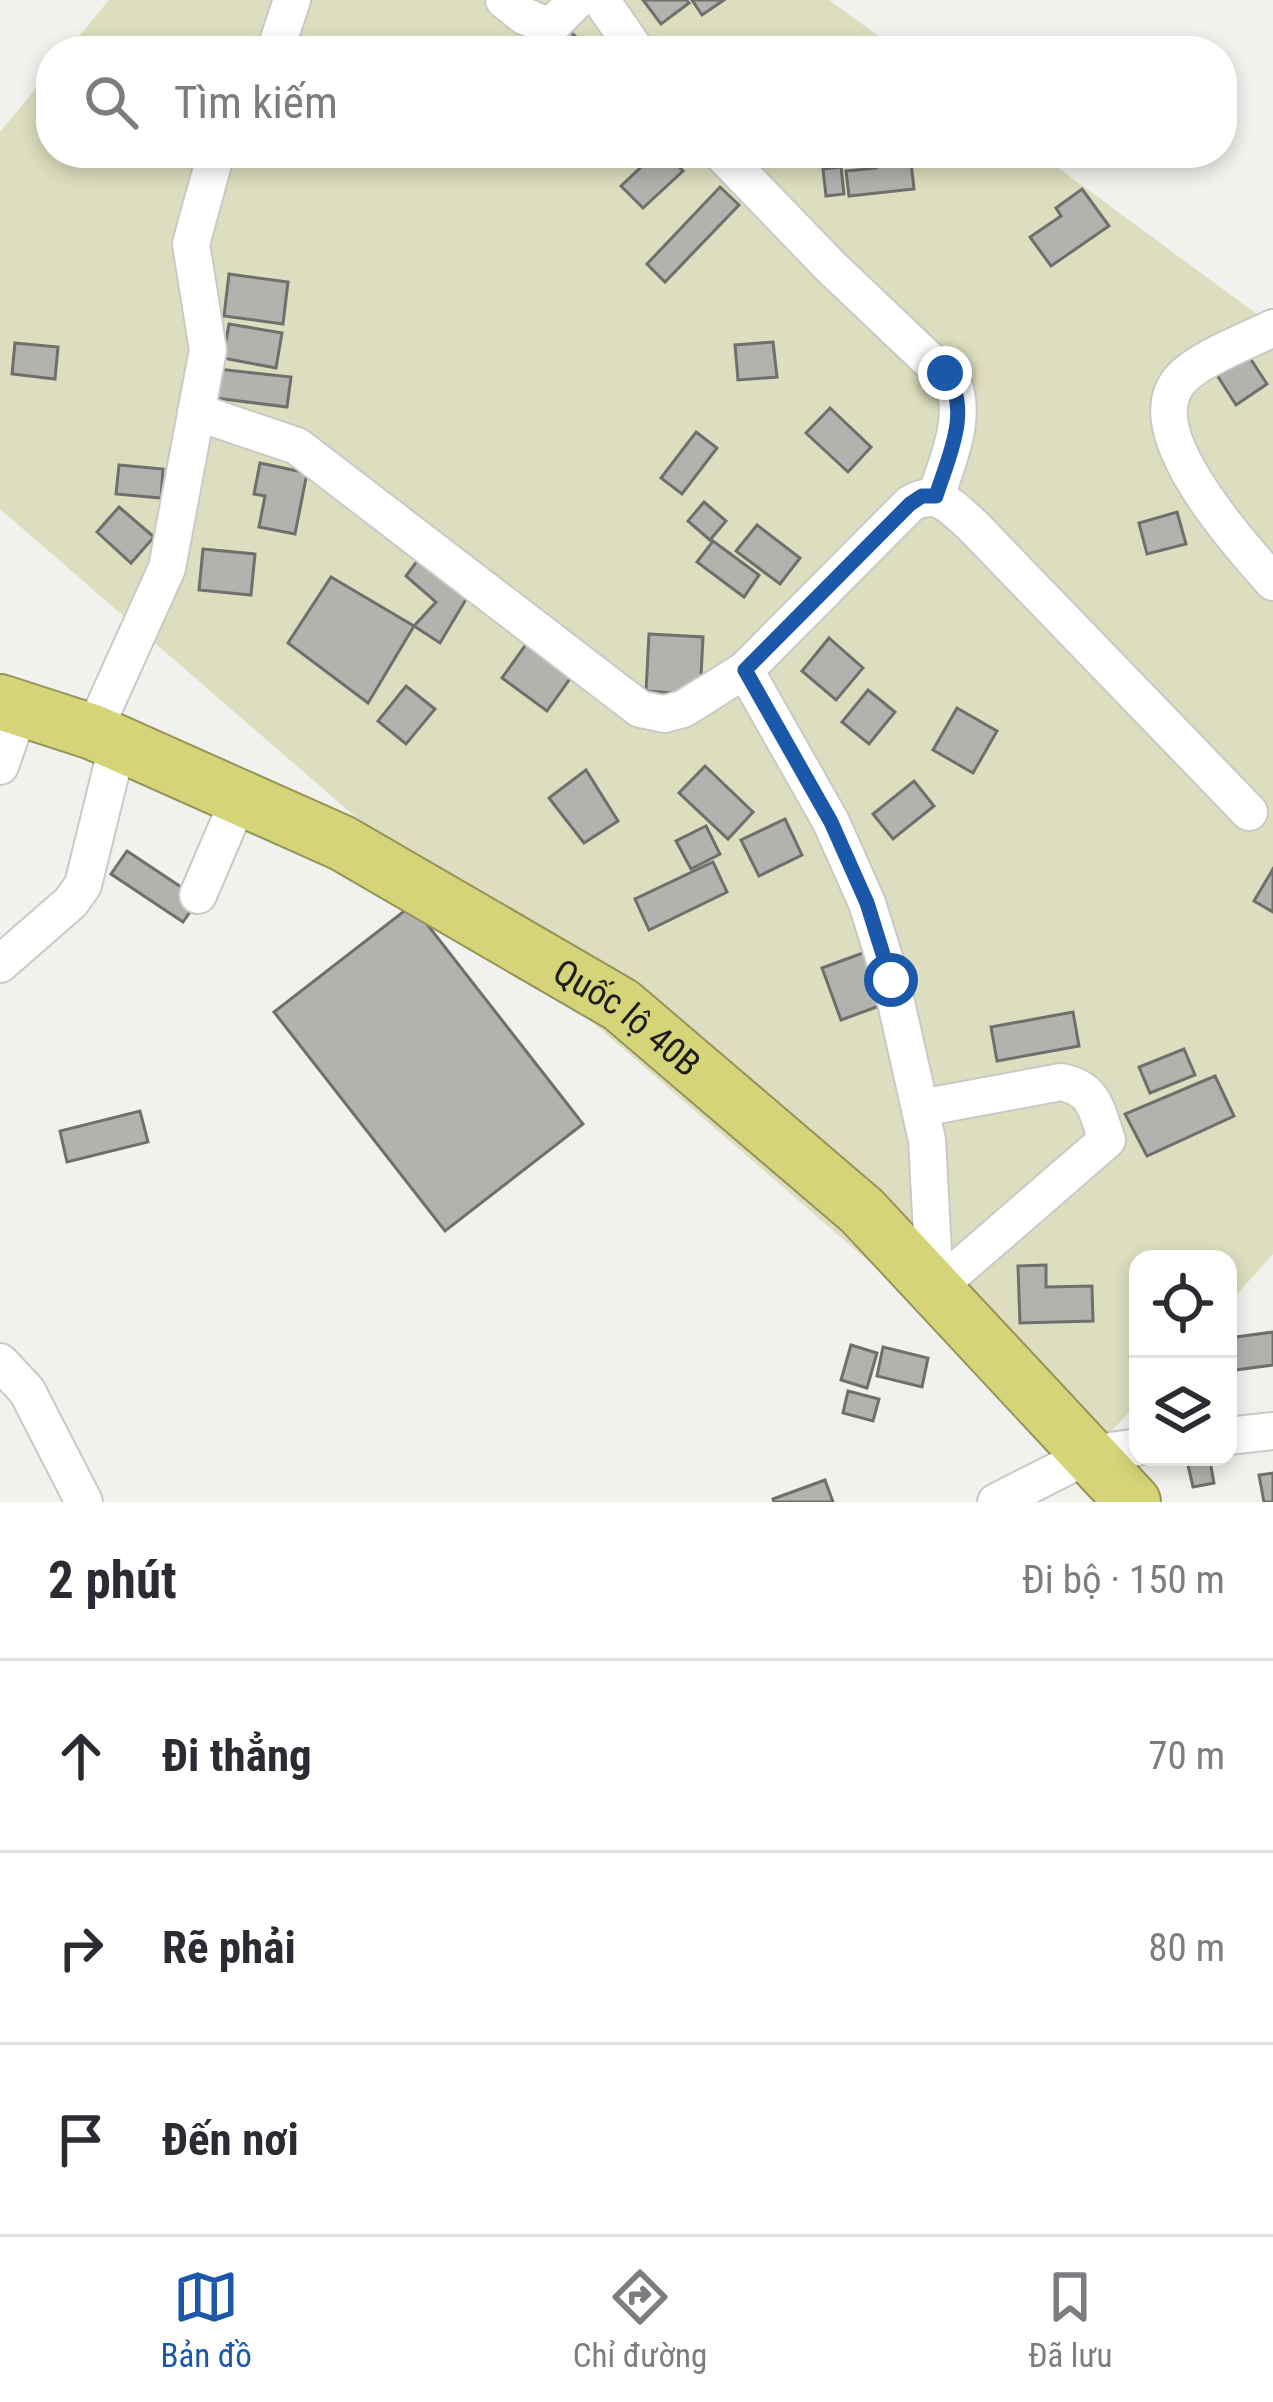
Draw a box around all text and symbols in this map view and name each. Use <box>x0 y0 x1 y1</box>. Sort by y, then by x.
search box <box>36 36 1237 168</box>
icon: search <box>78 69 144 135</box>
text: Tìm kiếm <box>174 76 338 129</box>
route end <box>918 346 972 400</box>
street label: Quốc lộ 40B <box>546 951 708 1085</box>
route start <box>864 953 918 1007</box>
map controls <box>1129 1250 1237 1466</box>
button: locate <box>1129 1250 1237 1358</box>
button: layers <box>1129 1358 1237 1466</box>
text: 2 phút <box>48 1551 177 1610</box>
text: Đi bộ · 150 m <box>1022 1557 1225 1603</box>
icon: ahead <box>48 1723 114 1789</box>
text: Đi thẳng <box>162 1729 312 1782</box>
text: 70 m <box>1148 1733 1225 1779</box>
icon: right <box>48 1915 114 1981</box>
text: Rẽ phải <box>162 1921 296 1974</box>
text: 80 m <box>1148 1925 1225 1971</box>
icon: arrive <box>48 2107 114 2173</box>
text: Đến nơi <box>162 2113 299 2166</box>
tab: Bản đồ <box>160 2264 252 2375</box>
tab: Chỉ đường <box>573 2264 707 2375</box>
tab: Đã lưu <box>1028 2264 1113 2375</box>

